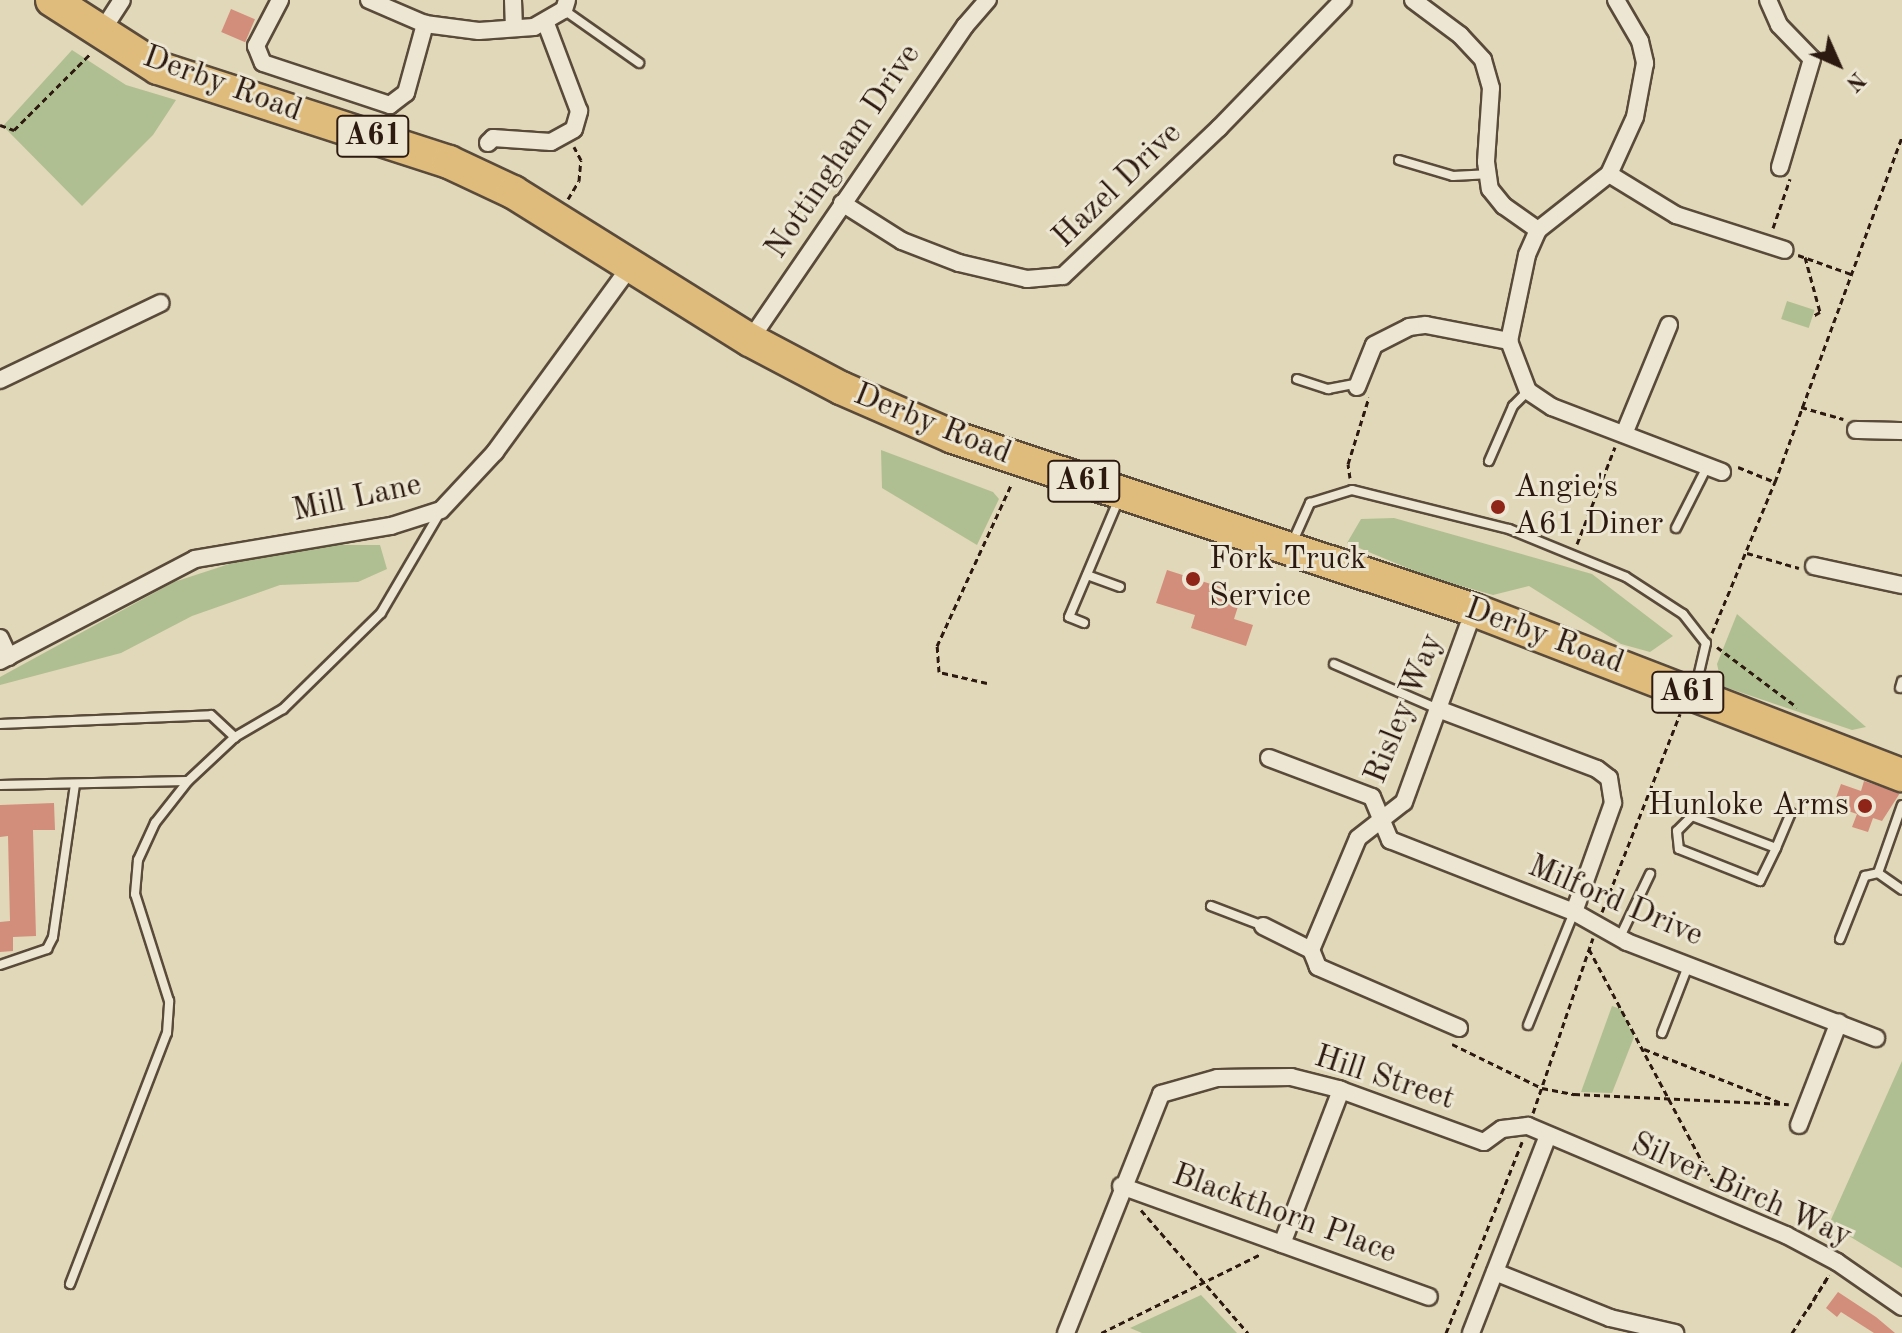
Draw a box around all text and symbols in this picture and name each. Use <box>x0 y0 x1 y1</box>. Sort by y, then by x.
north arrow <box>1798 24 1878 104</box>
street label: Nottingham Drive <box>758 37 930 267</box>
street label: Derby Road <box>137 39 307 131</box>
text: N <box>1841 67 1869 95</box>
road number: A61 <box>335 110 411 162</box>
street label: Hazel Drive <box>1046 115 1190 257</box>
street label: Derby Road <box>848 376 1016 474</box>
road number: A61 <box>1046 455 1122 507</box>
street label: Mill Lane <box>289 467 425 531</box>
place label: Angie's A61 Diner <box>1514 470 1663 545</box>
marker: Angie's A61 Diner <box>1489 498 1507 516</box>
place label: Fork Truck Service <box>1209 542 1367 617</box>
marker: Fork Truck Service <box>1184 570 1202 588</box>
street label: Derby Road <box>1459 591 1629 683</box>
street label: Risley Way <box>1357 628 1453 790</box>
road number: A61 <box>1650 666 1726 718</box>
place label: Hunloke Arms <box>1648 787 1849 825</box>
marker: Hunloke Arms <box>1856 797 1874 815</box>
street label: Milford Drive <box>1522 848 1708 956</box>
street label: Hill Street <box>1309 1038 1459 1120</box>
street label: Silver Birch Way <box>1625 1125 1857 1257</box>
street label: Blackthorn Place <box>1167 1157 1401 1273</box>

